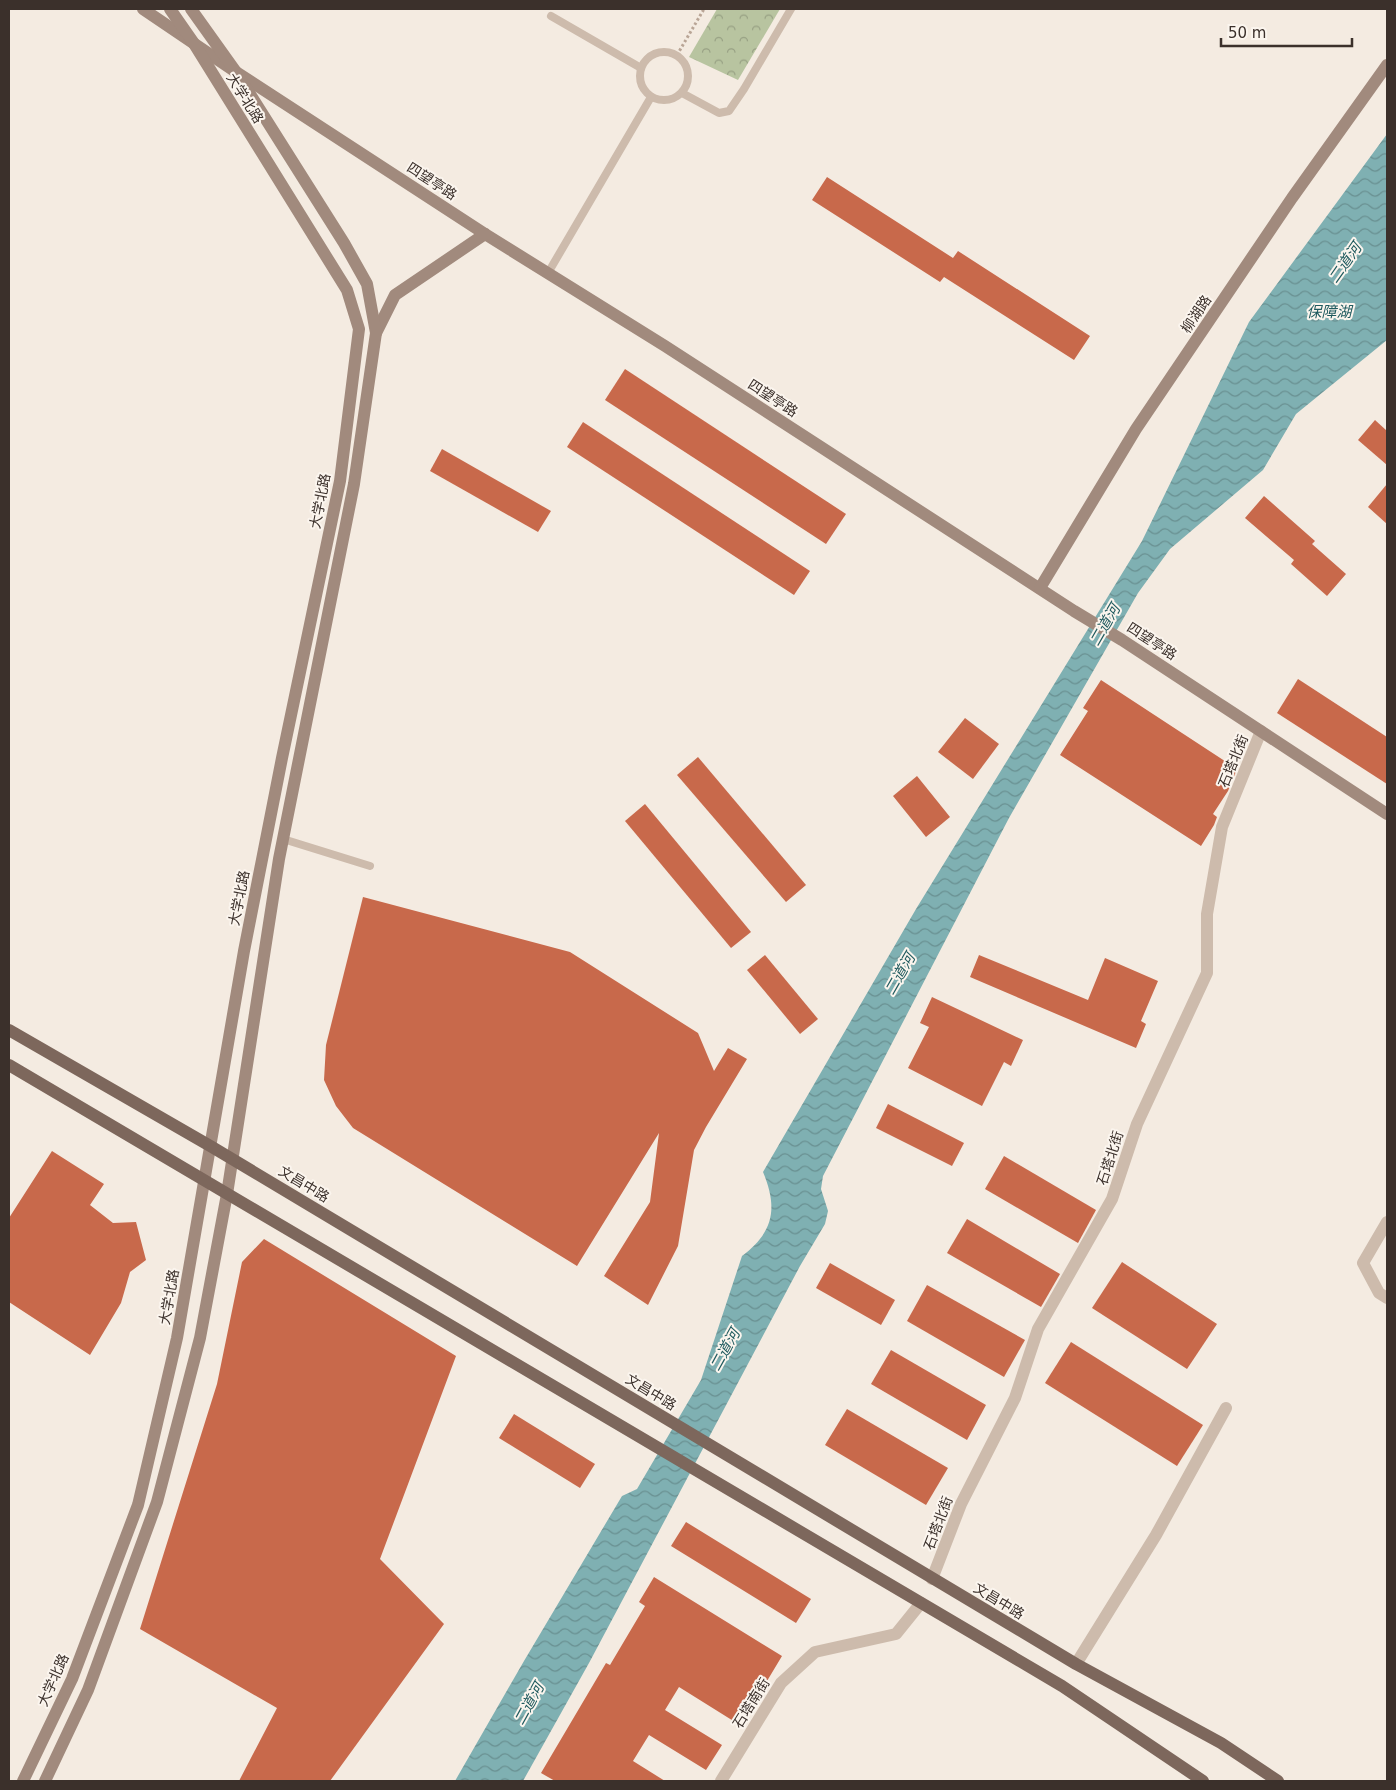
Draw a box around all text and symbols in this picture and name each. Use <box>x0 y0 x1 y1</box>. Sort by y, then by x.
scale bar <box>1221 15 1352 47</box>
text: 50 m <box>1228 24 1266 42</box>
street label: 大学北路 <box>223 70 267 126</box>
street label: 四望亭路 <box>404 159 460 203</box>
water label: 二道河 <box>1325 237 1367 287</box>
street label: 柳湖路 <box>1178 292 1214 336</box>
water label: 保障湖 <box>1306 303 1353 321</box>
street label: 四望亭路 <box>745 376 801 420</box>
street label: 大学北路 <box>307 472 333 530</box>
water label: 二道河 <box>1086 598 1126 649</box>
street label: 四望亭路 <box>1124 619 1180 663</box>
street label: 石塔北街 <box>1215 732 1251 790</box>
street label: 大学北路 <box>226 869 252 927</box>
water label: 二道河 <box>881 947 921 998</box>
street label: 石塔北街 <box>1094 1129 1126 1187</box>
street label: 文昌中路 <box>276 1163 332 1205</box>
street label: 大学北路 <box>156 1268 182 1326</box>
water label: 二道河 <box>706 1323 745 1374</box>
street label: 文昌中路 <box>623 1371 679 1413</box>
street label: 石塔北街 <box>920 1494 956 1552</box>
street label: 文昌中路 <box>971 1580 1027 1622</box>
street label: 大学北路 <box>34 1651 72 1709</box>
street label: 石塔南街 <box>729 1675 773 1731</box>
water label: 二道河 <box>510 1677 549 1728</box>

